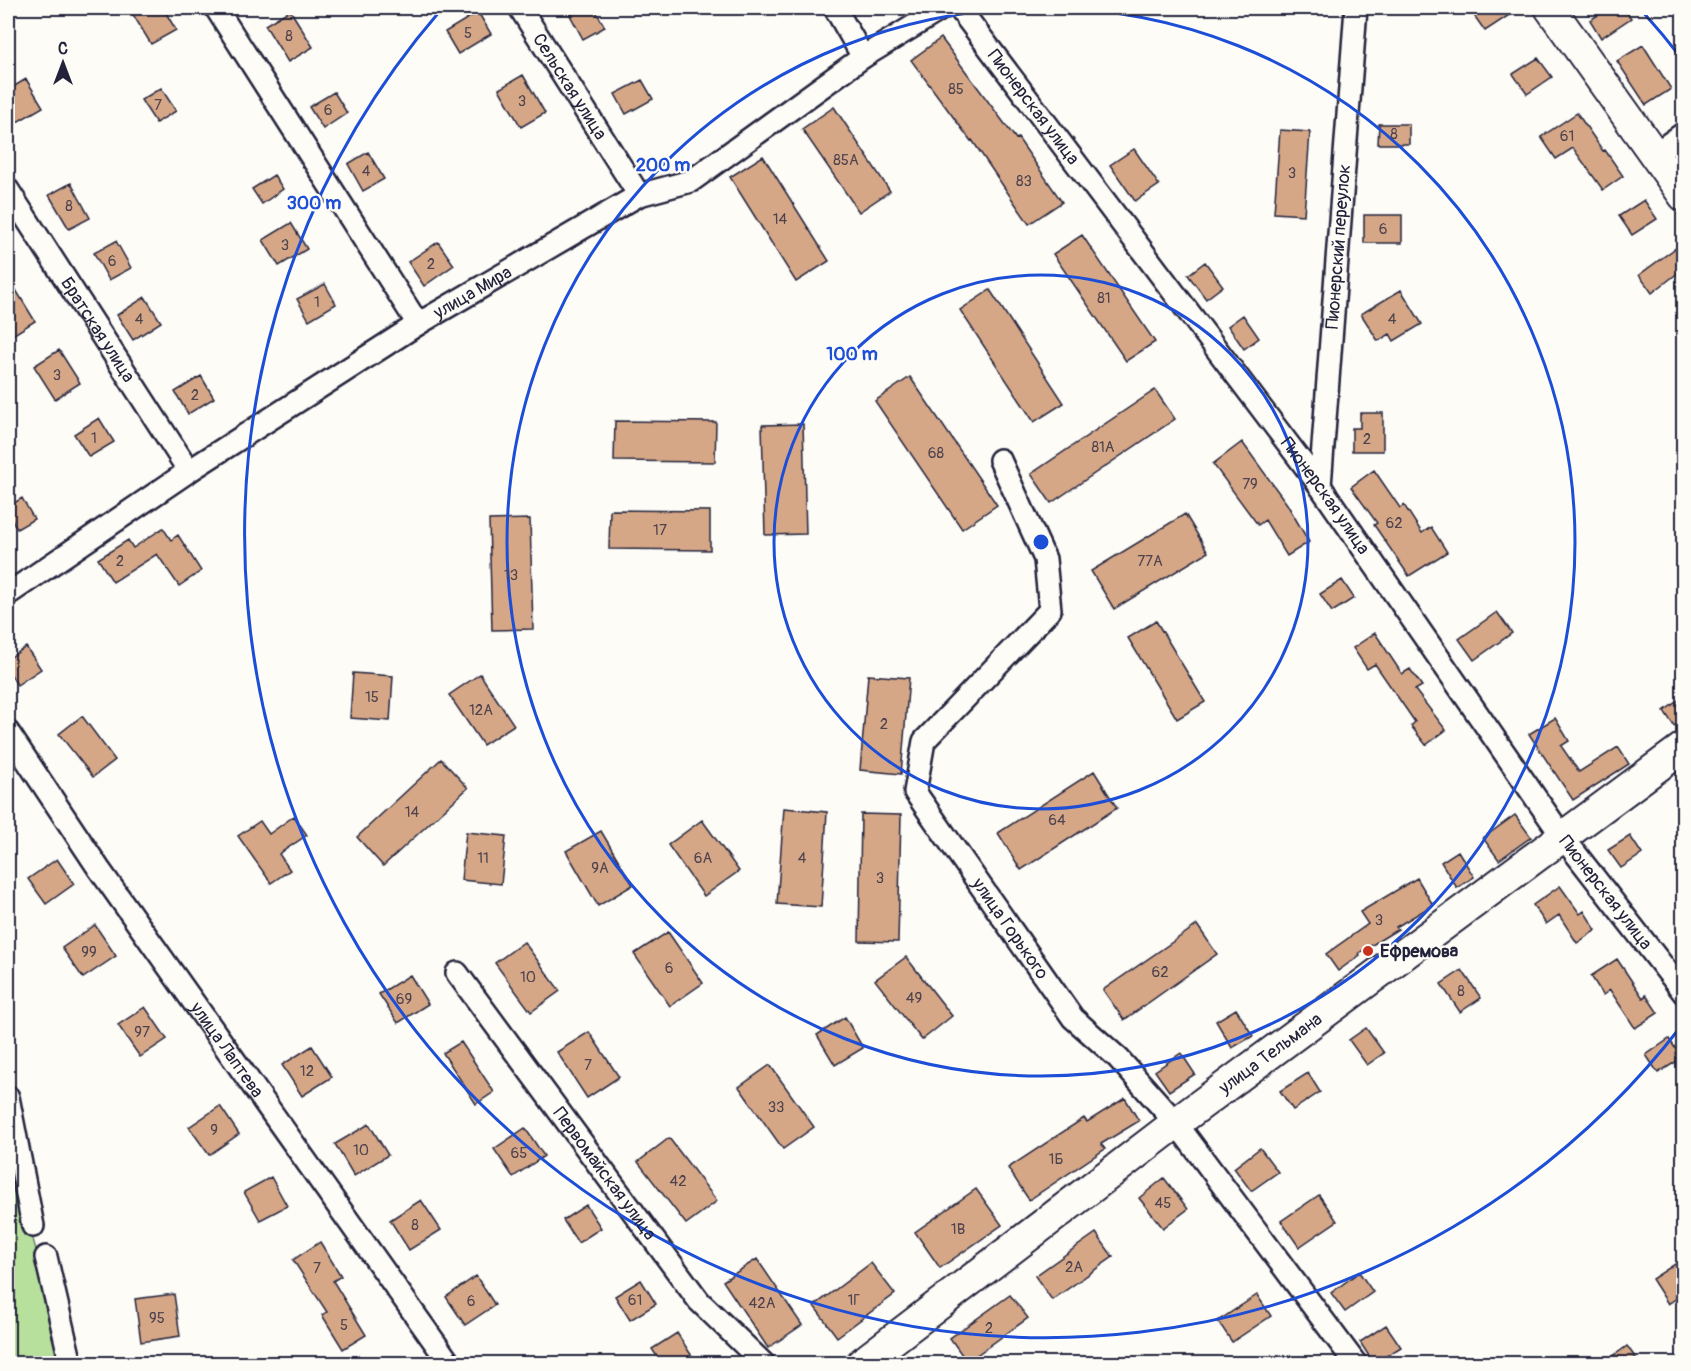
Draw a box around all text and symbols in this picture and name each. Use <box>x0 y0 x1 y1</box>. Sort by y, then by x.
house number: 5 <box>464 24 472 43</box>
house number: 8 <box>285 27 293 46</box>
street label: Сельская улица <box>528 29 612 144</box>
north arrow <box>33 33 93 93</box>
text: С <box>58 39 68 59</box>
street label: Пионерская улица <box>983 45 1085 169</box>
house number: 85 <box>948 80 964 99</box>
house number: 3 <box>518 92 526 111</box>
house number: 7 <box>154 96 162 115</box>
house number: 6 <box>324 101 332 120</box>
house number: 8 <box>1390 125 1398 144</box>
house number: 61 <box>1560 127 1574 146</box>
house number: 85А <box>833 151 859 170</box>
text: 200 m <box>636 154 690 177</box>
house number: 4 <box>362 162 371 181</box>
street label: Пионерский переулок <box>1320 163 1356 330</box>
house number: 3 <box>1288 164 1296 183</box>
house number: 83 <box>1016 172 1032 191</box>
text: 300 m <box>287 192 341 215</box>
house number: 8 <box>65 197 73 216</box>
house number: 14 <box>773 210 788 229</box>
house number: 6 <box>1379 220 1387 239</box>
house number: 3 <box>281 236 289 255</box>
house number: 6 <box>108 252 116 271</box>
house number: 2 <box>427 255 435 274</box>
street label: улица Мира <box>428 260 516 324</box>
street label: Братская улица <box>56 273 140 387</box>
house number: 81 <box>1097 289 1111 308</box>
house number: 1 <box>314 293 320 312</box>
house number: 4 <box>135 310 144 329</box>
house number: 4 <box>1388 310 1397 329</box>
text: 100 m <box>826 343 878 366</box>
house number: 3 <box>53 366 61 385</box>
house number: 2 <box>191 386 199 405</box>
house number: 1 <box>91 429 97 448</box>
house number: 2 <box>1363 430 1371 449</box>
street label: Пионерская улица <box>1276 432 1375 559</box>
house number: 81А <box>1091 438 1115 457</box>
house number: 68 <box>928 444 945 463</box>
house number: 79 <box>1242 475 1258 494</box>
house number: 62 <box>1385 514 1403 533</box>
house number: 17 <box>653 521 667 540</box>
centre of rings <box>1031 532 1051 552</box>
house number: 2 <box>116 552 124 571</box>
house number: 77А <box>1137 552 1163 571</box>
house number: 13 <box>504 566 518 585</box>
house number: 15 <box>365 688 379 707</box>
house number: 12А <box>469 701 493 720</box>
house number: 2 <box>880 715 888 734</box>
house number: 14 <box>405 803 420 822</box>
house number: 64 <box>1048 811 1066 830</box>
street label: Пионерская улица <box>1554 831 1658 954</box>
house number: 11 <box>477 849 489 868</box>
house number: 6А <box>694 849 712 868</box>
house number: 4 <box>798 849 807 868</box>
house number: 9А <box>591 859 609 878</box>
house number: 3 <box>876 869 884 888</box>
street label: улица Горького <box>966 872 1054 984</box>
house number: 3 <box>1375 911 1383 930</box>
place label: Ефремова <box>1380 940 1459 963</box>
house number: 99 <box>81 943 97 962</box>
marker: Ефремова <box>1361 944 1375 958</box>
house number: 6 <box>665 959 673 978</box>
house number: 62 <box>1151 963 1169 982</box>
house number: 10 <box>520 968 536 987</box>
house number: 8 <box>1457 982 1465 1001</box>
house number: 49 <box>906 989 922 1008</box>
house number: 69 <box>396 990 412 1009</box>
street label: улица Лаптева <box>185 996 269 1102</box>
street label: улица Тельмана <box>1213 1007 1327 1100</box>
house number: 97 <box>134 1023 150 1042</box>
house number: 7 <box>584 1056 592 1075</box>
house number: 12 <box>300 1062 314 1081</box>
house number: 33 <box>768 1098 784 1117</box>
street label: Первомайская улица <box>548 1102 661 1244</box>
house number: 9 <box>210 1121 218 1140</box>
house number: 10 <box>353 1141 369 1160</box>
house number: 65 <box>511 1144 527 1163</box>
house number: 1Б <box>1049 1150 1063 1169</box>
house number: 42 <box>669 1172 687 1191</box>
house number: 45 <box>1155 1194 1171 1213</box>
house number: 8 <box>411 1216 419 1235</box>
house number: 1В <box>951 1220 965 1239</box>
house number: 2А <box>1065 1258 1083 1277</box>
house number: 7 <box>313 1259 321 1278</box>
house number: 61 <box>628 1291 642 1310</box>
house number: 1Г <box>847 1291 861 1310</box>
house number: 6 <box>467 1292 475 1311</box>
house number: 42А <box>749 1294 776 1313</box>
house number: 95 <box>149 1309 165 1328</box>
house number: 5 <box>340 1316 348 1335</box>
house number: 2 <box>985 1319 993 1338</box>

